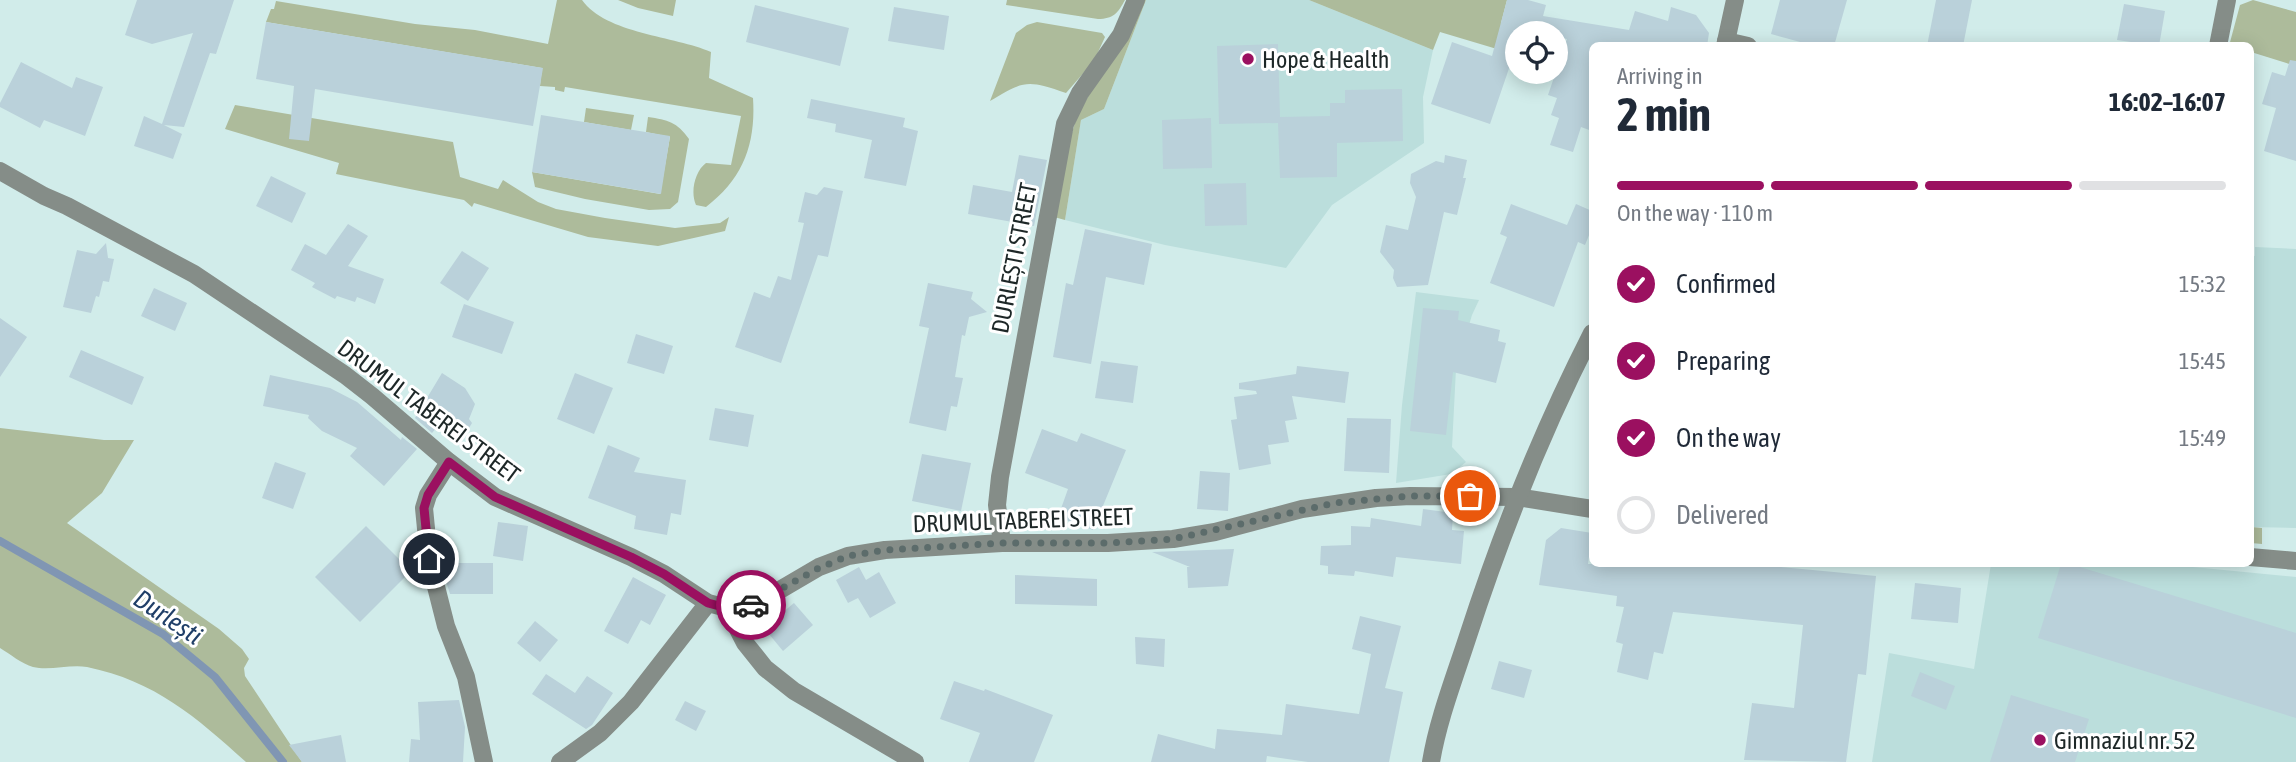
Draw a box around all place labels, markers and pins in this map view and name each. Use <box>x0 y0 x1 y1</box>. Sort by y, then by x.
place label: Hope & Health <box>1262 46 1389 73</box>
marker: Hope & Health <box>1240 51 1256 67</box>
pin <box>1440 466 1500 526</box>
pin <box>399 529 459 589</box>
place label: Gimnaziul nr. 52 <box>2054 727 2196 754</box>
marker: Gimnaziul nr. 52 <box>2032 732 2048 748</box>

